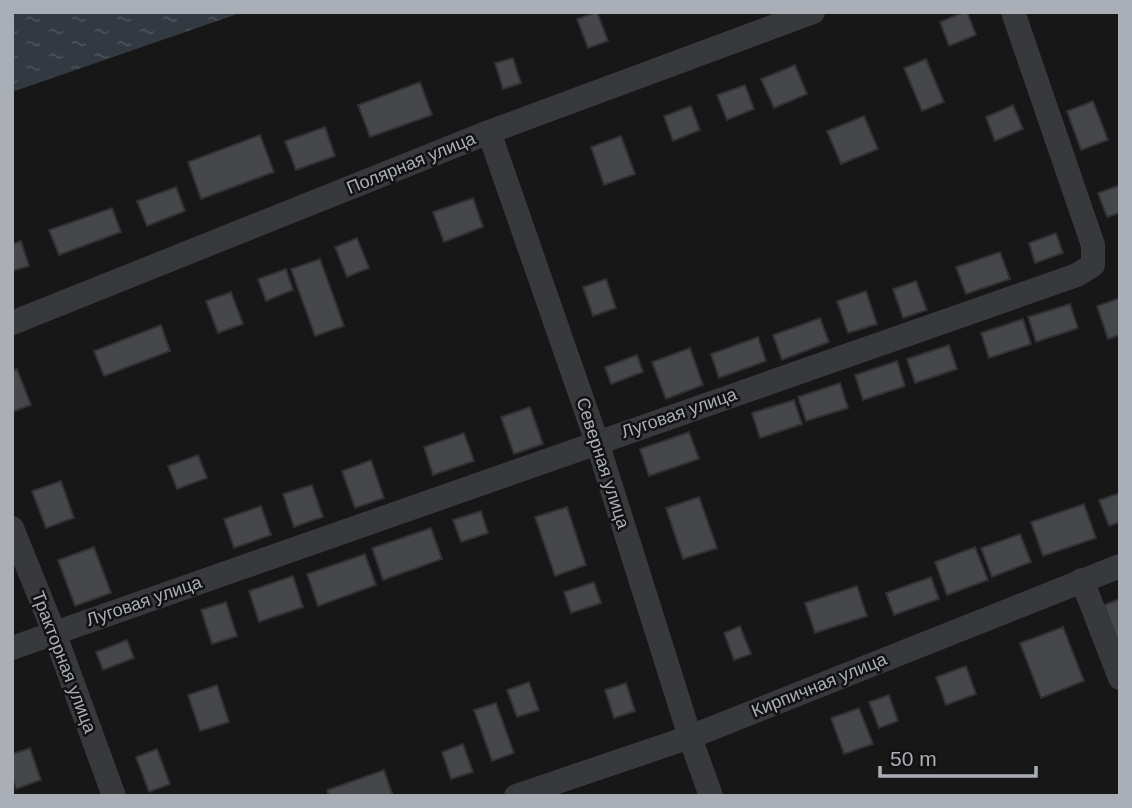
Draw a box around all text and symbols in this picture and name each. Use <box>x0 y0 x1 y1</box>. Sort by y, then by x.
street label: Полярная улица <box>344 128 479 198</box>
street label: Луговая улица <box>619 384 740 442</box>
street label: Северная улица <box>572 395 634 532</box>
street label: Луговая улица <box>84 572 205 630</box>
street label: Тракторная улица <box>28 588 101 737</box>
street label: Кирпичная улица <box>749 648 890 721</box>
scale bar <box>880 734 1036 778</box>
text: 50 m <box>890 747 937 770</box>

